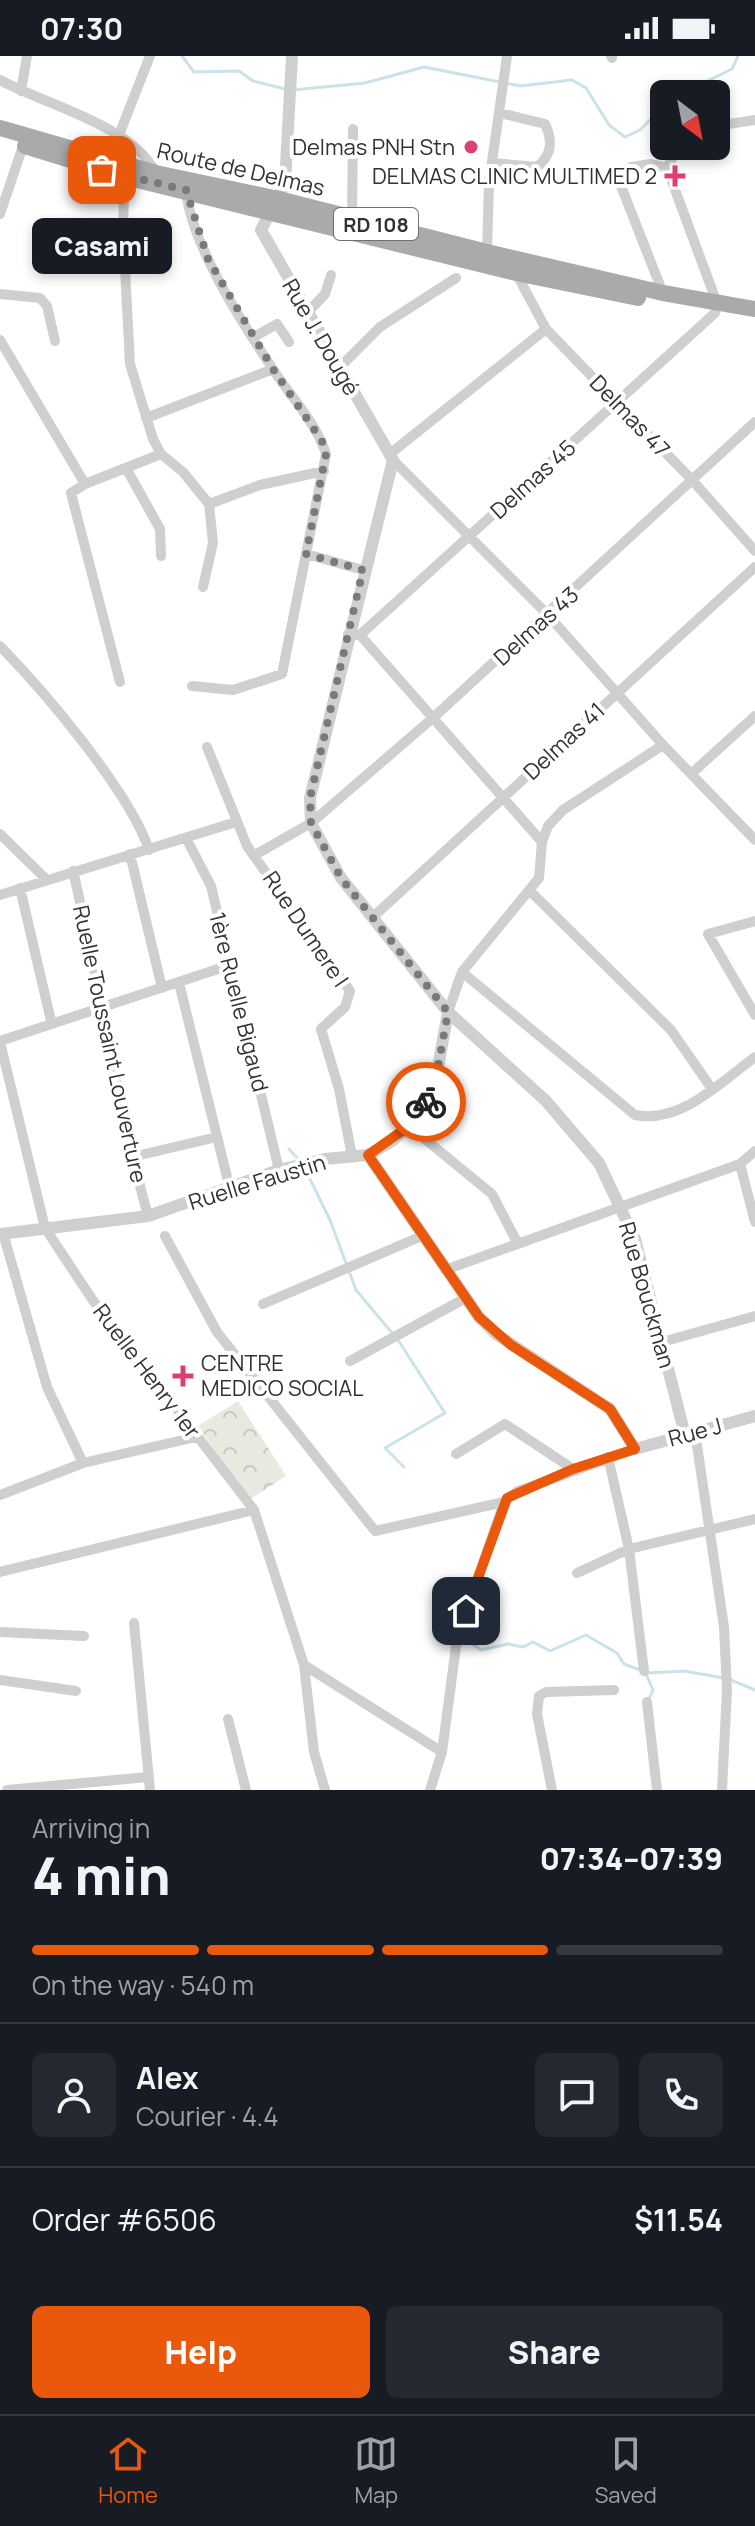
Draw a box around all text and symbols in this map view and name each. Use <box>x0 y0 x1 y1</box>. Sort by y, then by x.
text: 07:30 <box>40 8 123 49</box>
north arrow <box>650 80 730 160</box>
map controls <box>650 80 730 160</box>
place label: Delmas PNH Stn <box>292 132 455 162</box>
street label: Route de Delmas <box>154 135 328 203</box>
pin <box>68 136 136 204</box>
marker: Delmas PNH Stn <box>462 138 480 156</box>
icon: bag <box>80 148 124 192</box>
place label: DELMAS CLINIC MULTIMED 2 <box>372 161 657 191</box>
marker: DELMAS CLINIC MULTIMED 2 <box>664 165 686 187</box>
road number: RD 108 <box>334 208 418 240</box>
callout: Casami <box>32 218 172 274</box>
text: Casami <box>54 228 150 264</box>
street label: Rue J. Dougé <box>276 273 367 401</box>
street label: Delmas 47 <box>583 368 677 464</box>
street label: Delmas 45 <box>484 433 582 525</box>
street label: Delmas 43 <box>487 580 585 672</box>
street label: Delmas 41 <box>517 696 611 786</box>
street label: Rue Dumere I <box>256 865 356 993</box>
street label: Ruelle Toussaint Louverture <box>66 903 154 1186</box>
street label: 1ère Ruelle Bigaud <box>202 909 276 1095</box>
courier <box>386 1062 466 1142</box>
icon: bike <box>404 1080 448 1124</box>
street label: Ruelle Faustin <box>185 1147 329 1217</box>
street label: Rue Bouckman <box>612 1218 682 1372</box>
street label: Ruelle Henry 1er <box>87 1298 208 1444</box>
place label: CENTRE MEDICO SOCIAL <box>201 1348 364 1403</box>
marker: CENTRE MEDICO SOCIAL <box>172 1365 194 1387</box>
street label: Rue J <box>665 1410 725 1454</box>
pin <box>432 1577 500 1645</box>
icon: home <box>444 1589 488 1633</box>
text: Arriving in <box>32 1810 150 1846</box>
text: 07:34–07:39 <box>540 1838 723 1879</box>
text: 4 min <box>32 1840 170 1911</box>
text: On the way · 540 m <box>32 1967 254 2003</box>
button: person <box>32 2053 116 2137</box>
button: chat <box>535 2053 619 2137</box>
button: phone <box>639 2053 723 2137</box>
text: Alex <box>136 2057 199 2098</box>
text: Courier · 4.4 <box>136 2098 278 2134</box>
text: Order #6506 <box>32 2199 217 2240</box>
text: $11.54 <box>634 2199 723 2240</box>
button: Help <box>32 2306 370 2398</box>
button: Share <box>386 2306 723 2398</box>
tab: Home <box>98 2432 158 2510</box>
tab: Map <box>354 2432 398 2510</box>
tab: Saved <box>595 2432 657 2510</box>

